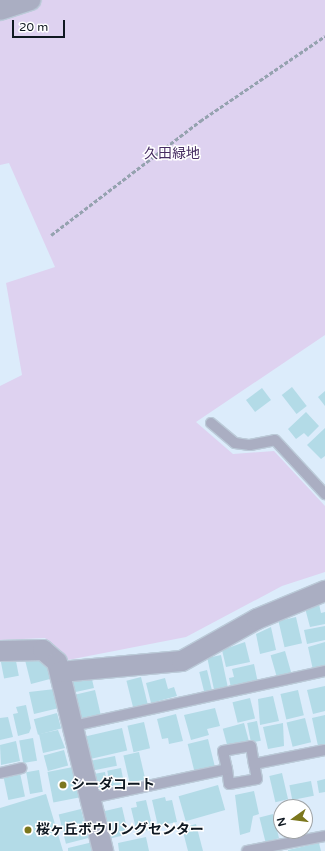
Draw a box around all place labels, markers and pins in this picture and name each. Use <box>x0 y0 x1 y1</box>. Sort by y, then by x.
place label: シーダコート <box>71 777 155 793</box>
marker: シーダコート <box>58 780 68 790</box>
place label: 桜ヶ丘ボウリングセンター <box>36 822 204 838</box>
marker: 桜ヶ丘ボウリングセンター <box>23 825 33 835</box>

